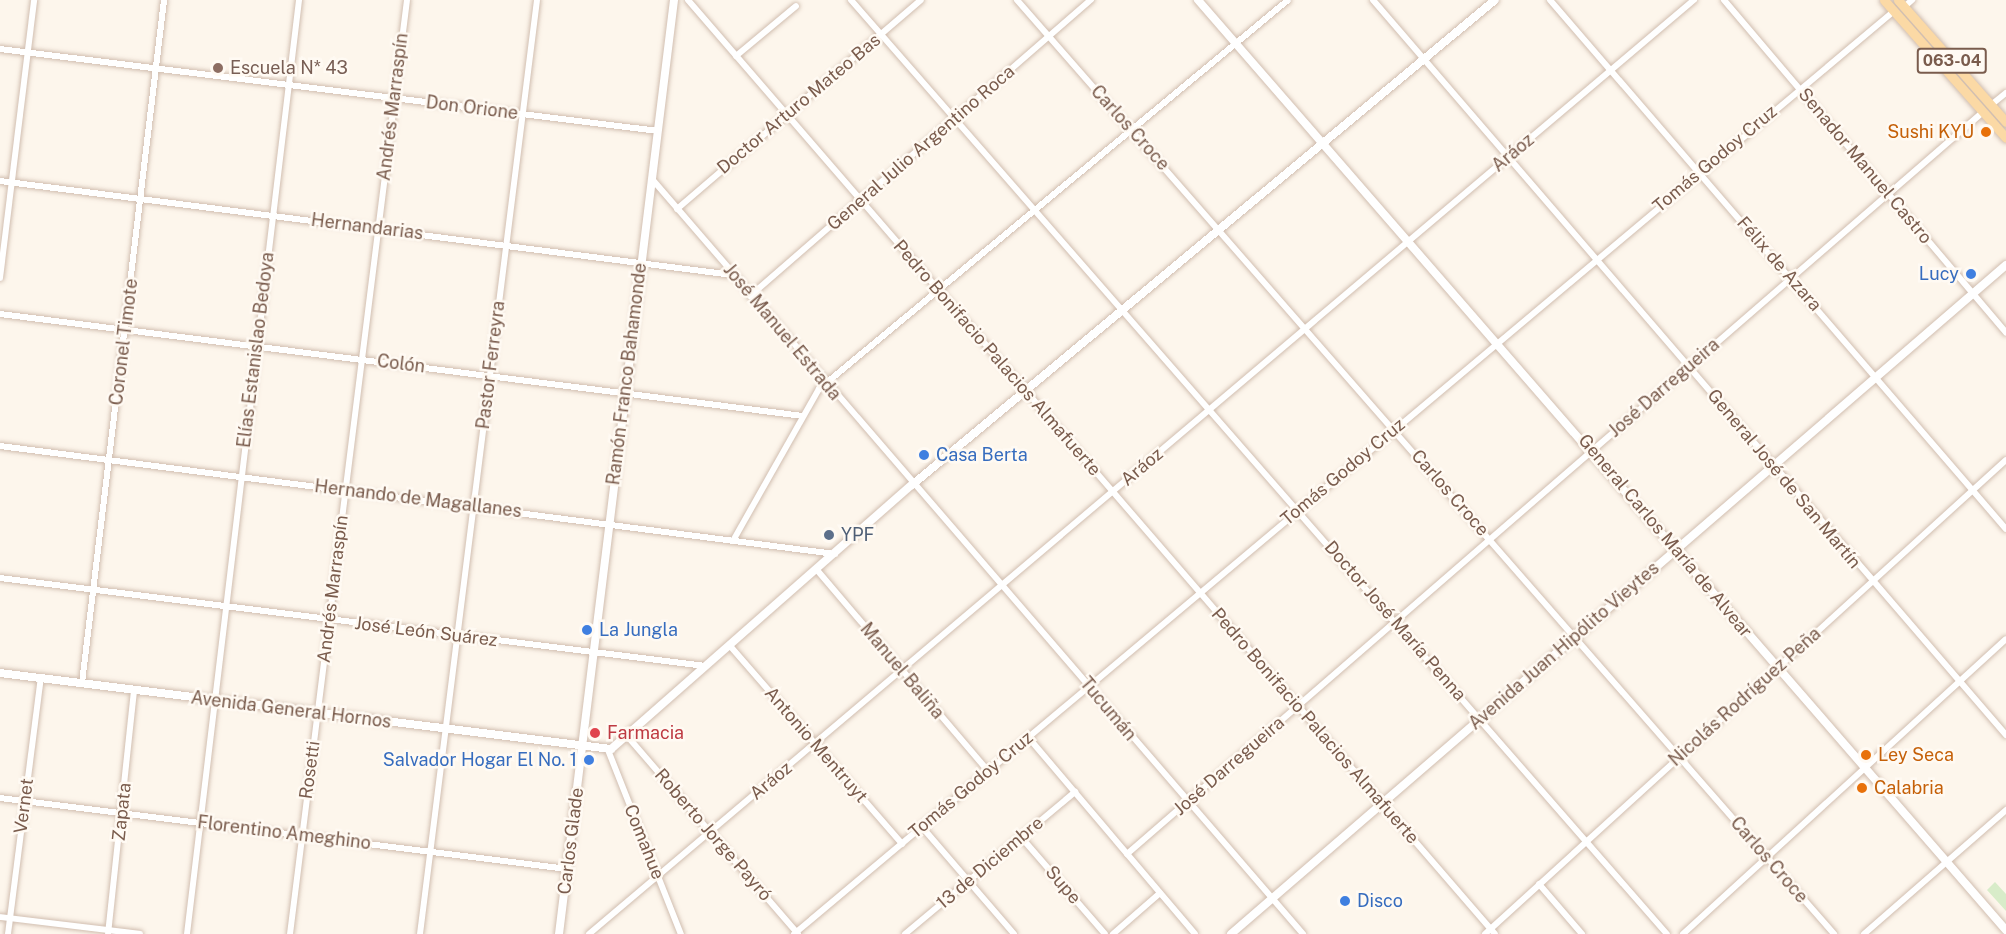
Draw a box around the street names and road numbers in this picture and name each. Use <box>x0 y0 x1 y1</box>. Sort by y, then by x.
street label: Doctor Arturo Mateo Bas <box>713 29 885 179</box>
street label: Andrés Marraspín <box>373 32 413 182</box>
road number: 063-04 <box>1916 48 1988 74</box>
street label: General Julio Argentino Roca <box>823 61 1019 235</box>
street label: Carlos Croce <box>1086 81 1174 175</box>
street label: Senador Manuel Castro <box>1794 84 1936 248</box>
street label: Don Orione <box>425 92 519 124</box>
street label: Tomás Godoy Cruz <box>1649 101 1781 217</box>
street label: Aráoz <box>1488 129 1538 177</box>
street label: Hernandarias <box>310 209 424 245</box>
street label: Félix de Azara <box>1732 212 1826 316</box>
street label: Pedro Bonifacio Palacios Almafuerte <box>889 235 1105 481</box>
street label: Elías Estanislao Bedoya <box>233 251 279 449</box>
street label: José Manuel Estrada <box>719 259 845 405</box>
street label: Ramón Franco Bahamonde <box>603 262 651 486</box>
street label: Coronel Timote <box>106 277 142 407</box>
street label: Pastor Ferreyra <box>472 300 510 430</box>
street label: José Darregueira <box>1604 334 1724 442</box>
street label: Colón <box>376 350 426 378</box>
street label: General José de San Martín <box>1703 385 1865 573</box>
street label: Tomás Godoy Cruz <box>1277 414 1409 530</box>
street label: General Carlos María de Alvear <box>1573 430 1757 642</box>
street label: Aráoz <box>1117 443 1167 491</box>
street label: Carlos Croce <box>1407 445 1493 541</box>
street label: Hernando de Magallanes <box>313 476 523 522</box>
street label: Andrés Marraspín <box>313 514 353 664</box>
street label: Doctor José María Penna <box>1320 537 1470 705</box>
street label: Avenida Juan Hipólito Vieytes <box>1464 557 1664 735</box>
street label: Pedro Bonifacio Palacios Almafuerte <box>1207 603 1423 849</box>
street label: José León Suárez <box>353 613 499 651</box>
street label: Manuel Baliña <box>855 618 949 724</box>
street label: Nicolás Rodríguez Peña <box>1665 623 1825 771</box>
street label: Tucumán <box>1075 673 1141 745</box>
street label: Antonio Mentruyt <box>760 683 872 807</box>
street label: Avenida General Hornos <box>190 687 392 733</box>
street label: José Darregueira <box>1169 712 1289 820</box>
street label: Tomás Godoy Cruz <box>905 727 1037 843</box>
street label: Rosetti <box>295 740 325 800</box>
street label: Aráoz <box>746 757 796 805</box>
street label: Roberto Jorge Payró <box>650 764 776 906</box>
street label: Vernet <box>10 777 38 835</box>
street label: Zapata <box>108 782 136 842</box>
street label: Carlos Glade <box>554 786 588 896</box>
street label: Comahue <box>619 801 669 883</box>
street label: Florentino Ameghino <box>196 812 372 854</box>
street label: 13 de Diciembre <box>932 812 1048 914</box>
street label: Carlos Croce <box>1726 812 1812 908</box>
street label: Supe <box>1041 861 1085 909</box>

